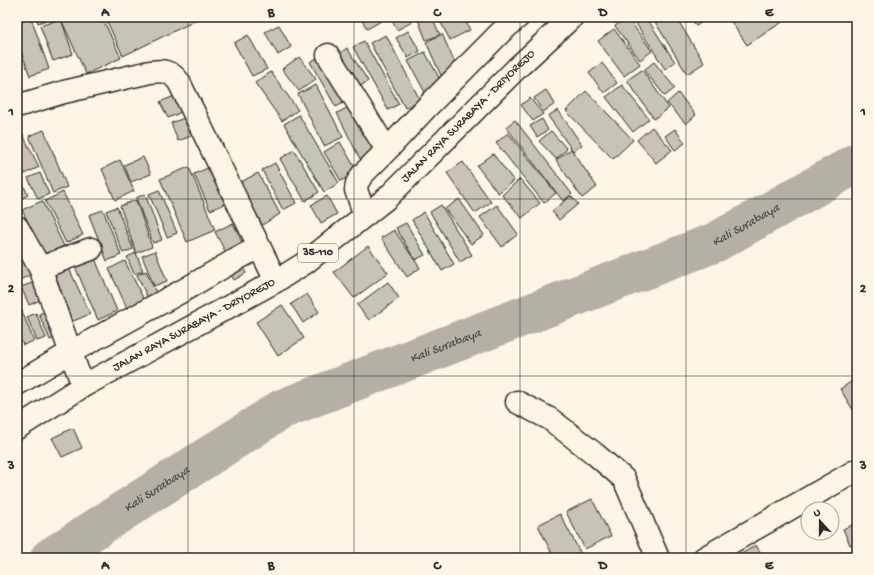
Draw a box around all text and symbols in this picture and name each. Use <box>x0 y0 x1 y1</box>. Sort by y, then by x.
text: A <box>100 6 110 21</box>
text: B <box>267 6 276 21</box>
text: C <box>432 6 442 21</box>
text: D <box>598 6 608 21</box>
text: E <box>765 6 774 21</box>
street label: JALAN RAYA SURABAYA - DRIYOREJO <box>399 47 539 186</box>
text: 1 <box>7 105 14 120</box>
text: 1 <box>859 105 866 120</box>
water label: Kali Surabaya <box>710 200 783 250</box>
road number: 35-110 <box>298 244 338 262</box>
street label: JALAN RAYA SURABAYA - DRIYOREJO <box>111 276 278 375</box>
text: 2 <box>8 282 15 297</box>
text: 2 <box>860 282 867 297</box>
water label: Kali Surabaya <box>408 325 484 366</box>
text: 3 <box>7 459 15 474</box>
text: 3 <box>859 459 867 474</box>
water label: Kali Surabaya <box>121 462 193 516</box>
north arrow <box>800 501 840 541</box>
text: U <box>812 507 823 520</box>
text: A <box>100 559 110 574</box>
text: B <box>267 559 276 574</box>
text: C <box>432 559 442 574</box>
text: D <box>598 559 608 574</box>
text: E <box>765 559 774 574</box>

